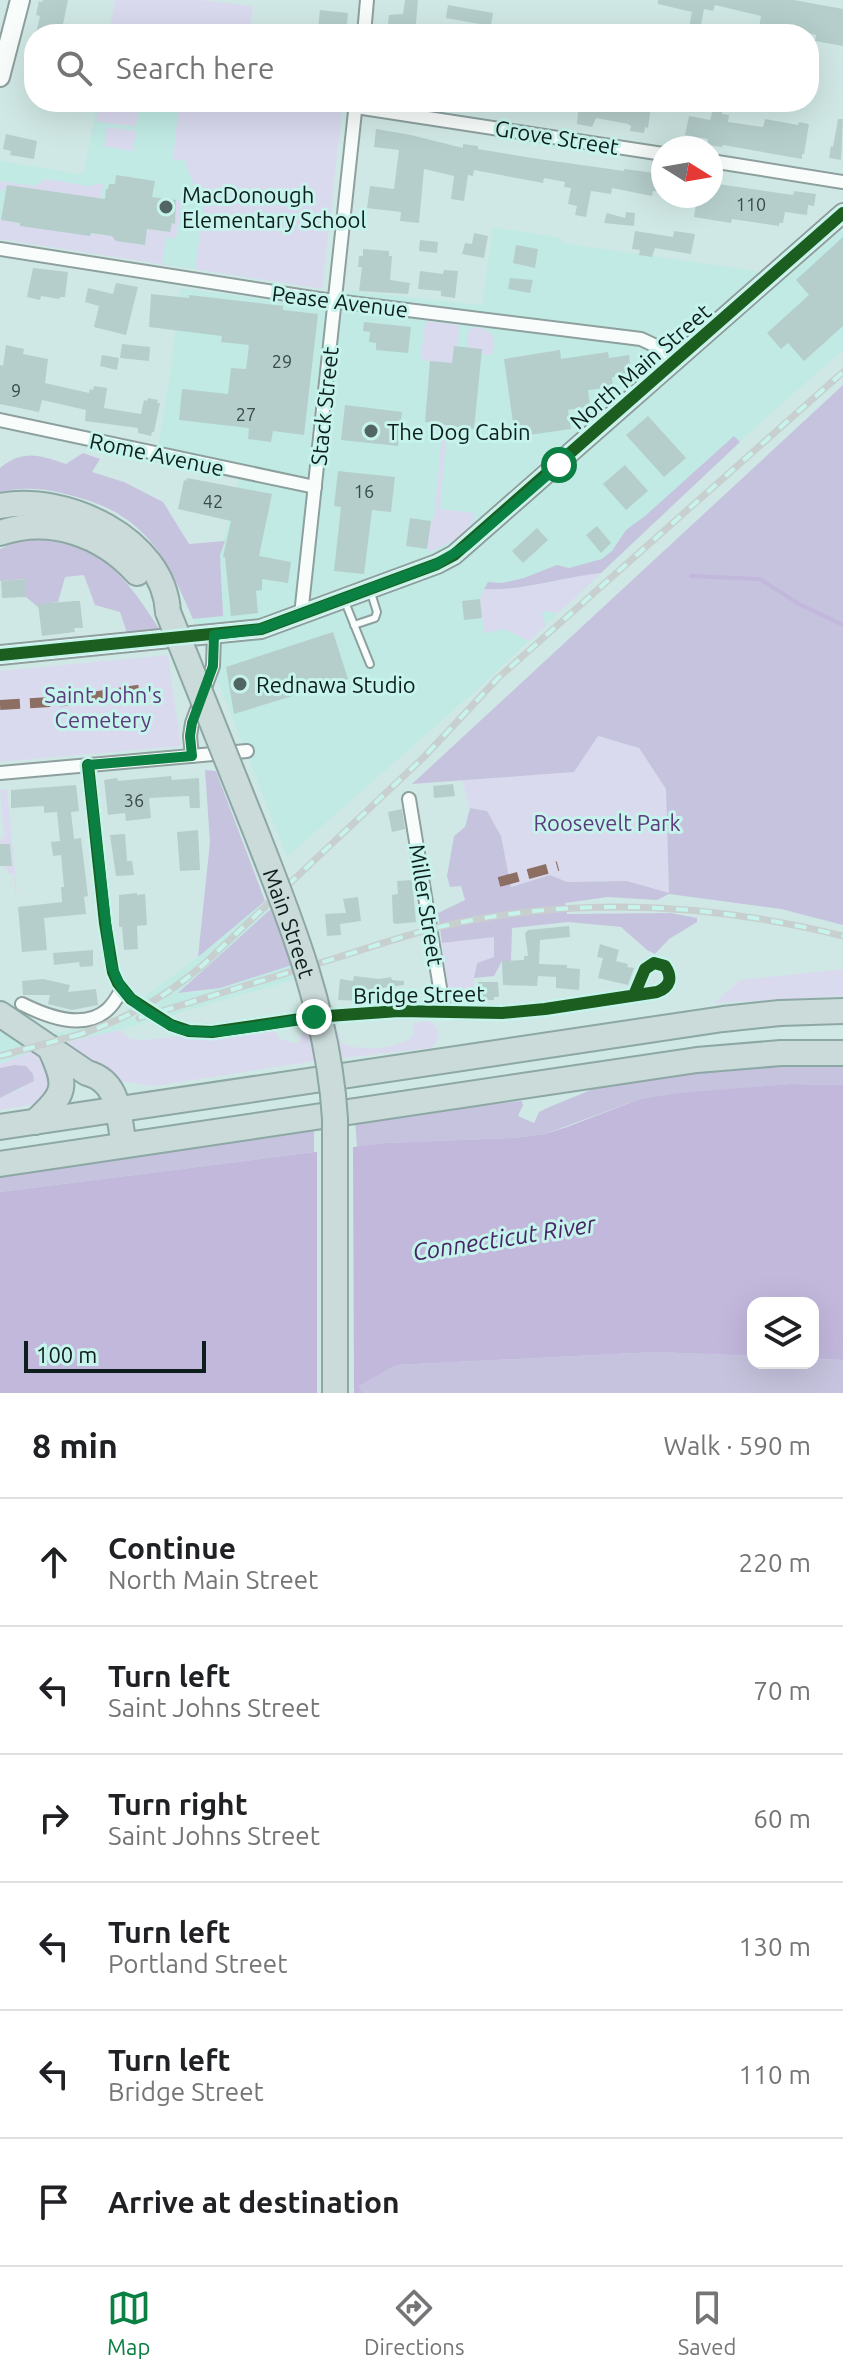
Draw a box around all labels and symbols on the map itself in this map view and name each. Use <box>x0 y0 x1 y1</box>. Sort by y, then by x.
street label: Grove Street <box>493 115 621 159</box>
north arrow <box>651 136 723 208</box>
place label: MacDonough Elementary School <box>182 182 366 232</box>
house number: 110 <box>736 194 766 214</box>
marker: MacDonough Elementary School <box>157 198 175 216</box>
street label: Pease Avenue <box>270 280 410 322</box>
street label: North Main Street <box>565 298 716 434</box>
street label: Stack Street <box>305 345 343 467</box>
house number: 29 <box>272 351 292 371</box>
house number: 9 <box>11 380 21 400</box>
house number: 27 <box>236 404 256 424</box>
place label: The Dog Cabin <box>387 419 531 444</box>
marker: The Dog Cabin <box>362 422 380 440</box>
street label: Rome Avenue <box>87 428 227 480</box>
route start <box>541 447 577 483</box>
house number: 16 <box>354 481 374 501</box>
house number: 42 <box>203 491 223 511</box>
place label: Rednawa Studio <box>256 672 416 697</box>
marker: Rednawa Studio <box>231 675 249 693</box>
park label: Saint John's Cemetery <box>44 682 162 732</box>
house number: 36 <box>124 790 144 810</box>
park label: Roosevelt Park <box>533 810 681 835</box>
street label: Miller Street <box>405 842 449 968</box>
street label: Main Street <box>259 864 321 981</box>
street label: Bridge Street <box>353 980 485 1008</box>
route end <box>296 999 332 1035</box>
water label: Connecticut River <box>410 1210 598 1266</box>
scale bar <box>24 1337 206 1373</box>

